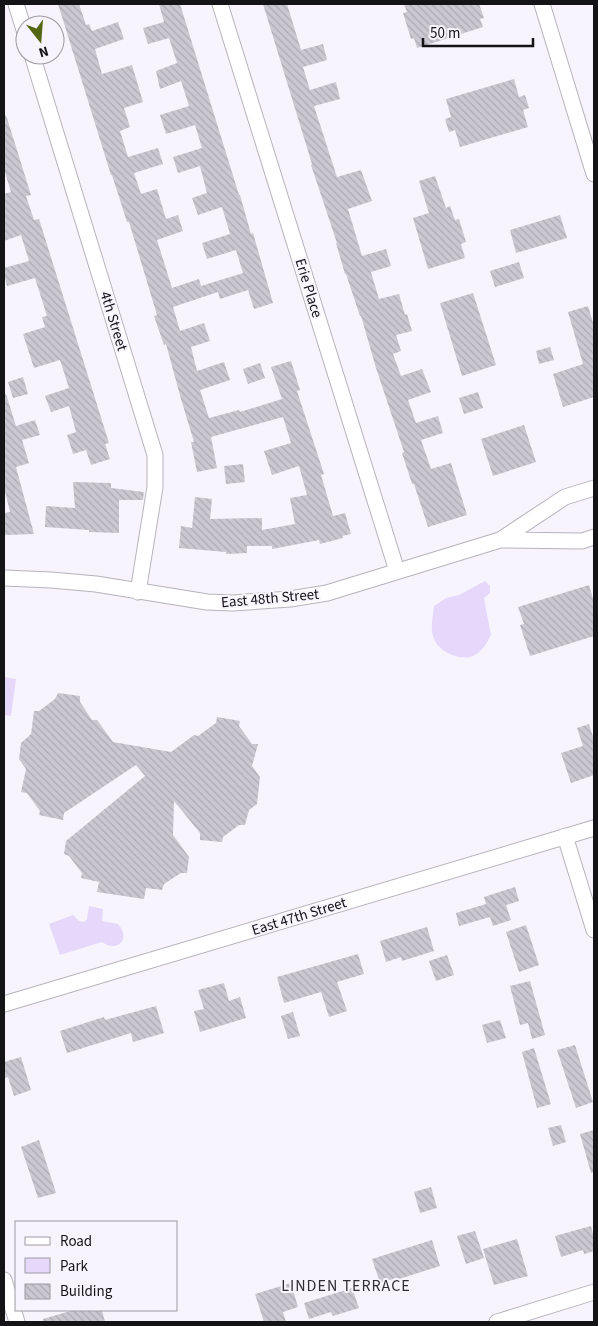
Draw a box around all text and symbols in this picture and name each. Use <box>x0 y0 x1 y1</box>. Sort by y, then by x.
north arrow <box>15 15 65 65</box>
scale bar <box>423 15 533 47</box>
text: 50 m <box>430 23 460 44</box>
text: N <box>36 41 51 62</box>
street label: Erie Place <box>290 256 327 320</box>
street label: 4th Street <box>95 289 133 354</box>
street label: East 48th Street <box>220 584 320 613</box>
street label: East 47th Street <box>249 892 349 941</box>
legend <box>15 1221 178 1311</box>
text: Road <box>60 1231 92 1252</box>
text: Park <box>60 1256 89 1277</box>
district label: LINDEN TERRACE <box>281 1275 411 1297</box>
text: Building <box>60 1281 113 1302</box>

